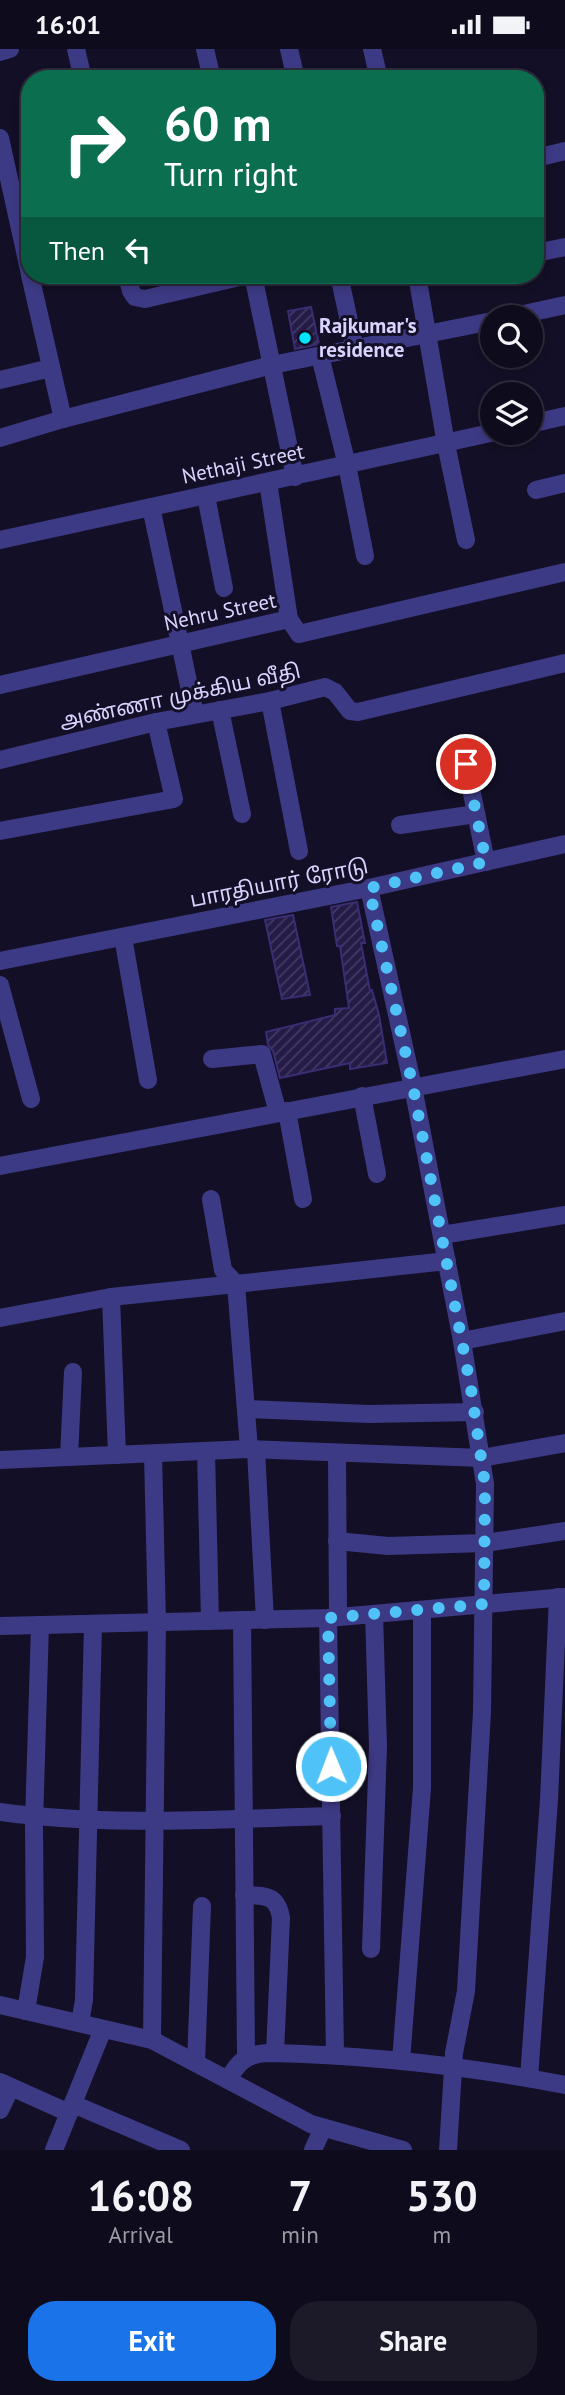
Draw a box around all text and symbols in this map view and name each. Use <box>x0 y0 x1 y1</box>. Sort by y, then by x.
text: 16:01 <box>35 8 101 41</box>
text: 60 m <box>164 91 271 155</box>
icon: right <box>49 98 140 189</box>
text: Turn right <box>164 153 298 195</box>
icon: left <box>119 231 157 269</box>
text: Then <box>49 234 105 267</box>
map controls <box>480 305 543 445</box>
button: search <box>480 305 543 368</box>
place label: Rajkumar's residence <box>319 312 417 363</box>
marker: Rajkumar's residence <box>297 330 313 346</box>
button: layers <box>480 382 543 445</box>
street label: Nethaji Street <box>179 437 307 490</box>
street label: Nehru Street <box>161 586 278 637</box>
street label: அண்ணா முக்கிய வீதி <box>57 657 303 735</box>
pin <box>436 734 496 794</box>
icon: arrive <box>447 745 485 783</box>
street label: பாரதியார் ரோடு <box>188 852 370 914</box>
position arrow <box>294 1729 368 1803</box>
text: 16:08 <box>87 2168 194 2223</box>
text: 7 <box>288 2168 312 2223</box>
text: 530 <box>406 2168 478 2223</box>
text: Arrival <box>108 2220 173 2249</box>
text: min <box>281 2220 319 2249</box>
text: m <box>433 2220 451 2249</box>
button: Exit <box>28 2301 276 2381</box>
button: Share <box>290 2301 537 2381</box>

